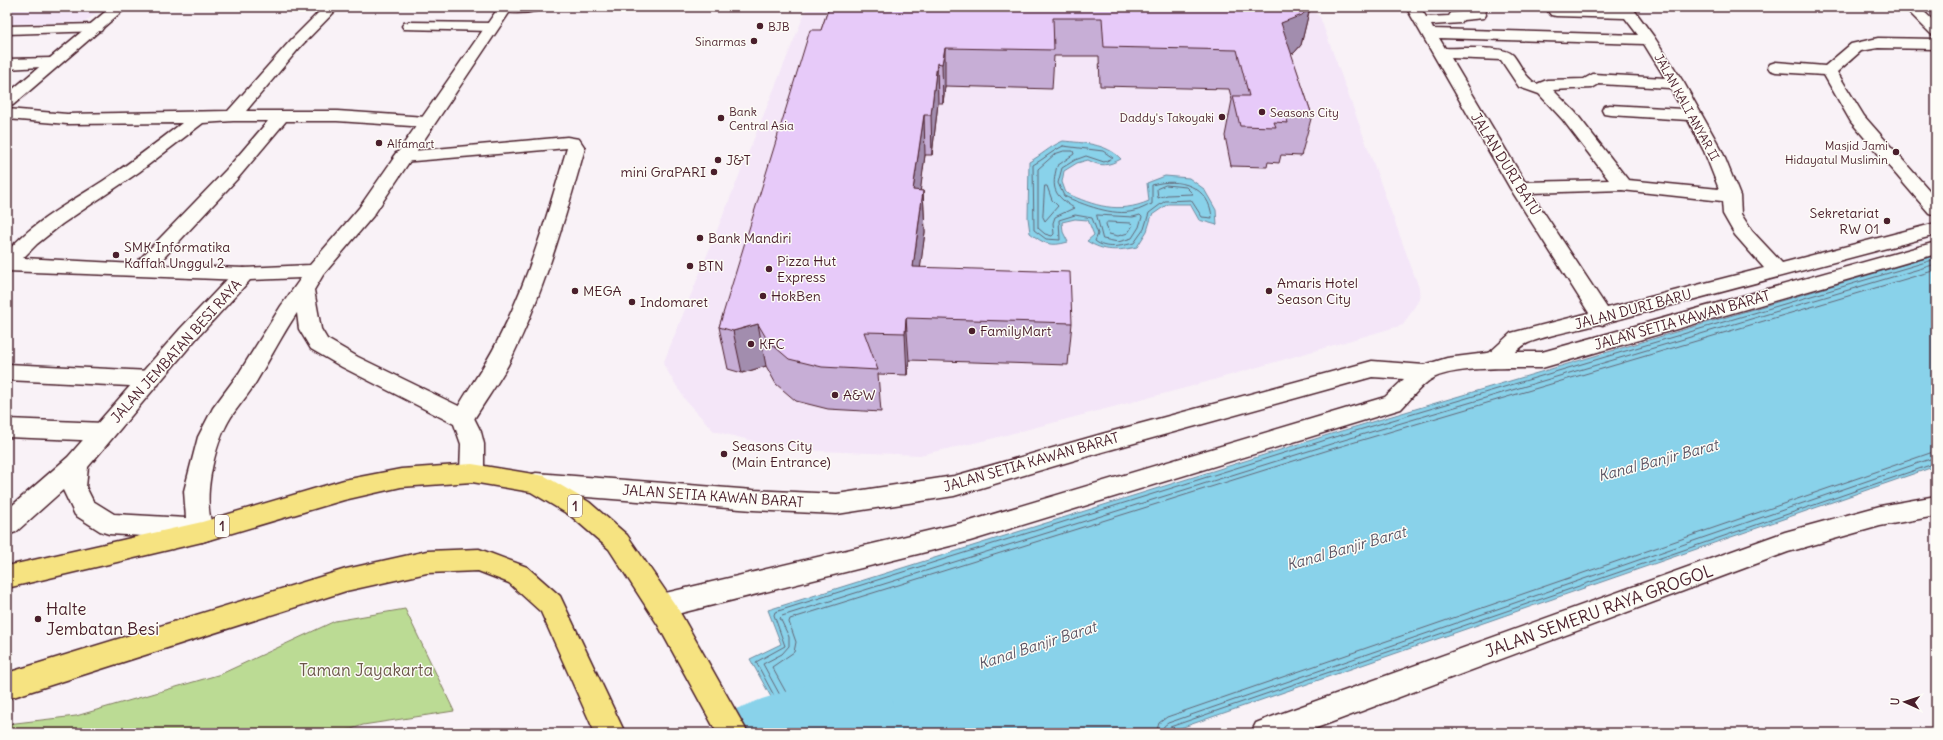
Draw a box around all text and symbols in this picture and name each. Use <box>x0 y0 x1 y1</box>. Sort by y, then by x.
place label: BJB <box>768 19 790 34</box>
marker: BJB <box>755 21 765 31</box>
place label: Sinarmas <box>695 34 746 49</box>
marker: Sinarmas <box>749 36 759 46</box>
street label: JALAN KALI ANYAR II <box>1651 51 1723 163</box>
place label: Bank Central Asia <box>729 104 794 133</box>
place label: Seasons City <box>1270 105 1339 120</box>
marker: Seasons City <box>1257 107 1267 117</box>
street label: JALAN DURI BATU <box>1467 109 1545 219</box>
place label: Daddy's Takoyaki <box>1120 110 1214 125</box>
marker: Daddy's Takoyaki <box>1217 112 1227 122</box>
marker: Bank Central Asia <box>716 113 726 123</box>
place label: Alfamart <box>387 136 434 151</box>
marker: Alfamart <box>374 138 384 148</box>
place label: Masjid Jami Hidayatul Muslimin <box>1785 138 1888 167</box>
marker: Masjid Jami Hidayatul Muslimin <box>1891 147 1901 157</box>
place label: J&T <box>726 151 751 169</box>
marker: J&T <box>713 155 723 165</box>
place label: mini GraPARI <box>620 163 706 181</box>
marker: mini GraPARI <box>709 167 719 177</box>
place label: Sekretariat RW 01 <box>1809 204 1879 238</box>
marker: Sekretariat RW 01 <box>1882 216 1892 226</box>
place label: Bank Mandiri <box>708 229 791 247</box>
marker: Bank Mandiri <box>695 233 705 243</box>
place label: SMK Informatika Kaffah Unggul 2 <box>124 238 230 272</box>
marker: SMK Informatika Kaffah Unggul 2 <box>111 250 121 260</box>
place label: Pizza Hut Express <box>777 252 836 286</box>
place label: BTN <box>698 257 724 275</box>
marker: BTN <box>685 261 695 271</box>
marker: Pizza Hut Express <box>764 264 774 274</box>
place label: Amaris Hotel Season City <box>1277 274 1358 308</box>
street label: JALAN JEMBATAN BESI RAYA <box>107 275 245 427</box>
place label: MEGA <box>583 282 622 300</box>
street label: JALAN DURI BARU <box>1573 285 1693 333</box>
marker: MEGA <box>570 286 580 296</box>
marker: Amaris Hotel Season City <box>1264 286 1274 296</box>
street label: JALAN SETIA KAWAN BARAT <box>1592 286 1772 354</box>
place label: HokBen <box>771 287 821 305</box>
marker: HokBen <box>758 291 768 301</box>
place label: Indomaret <box>640 293 708 311</box>
marker: Indomaret <box>627 297 637 307</box>
place label: FamilyMart <box>980 322 1052 340</box>
marker: FamilyMart <box>967 326 977 336</box>
place label: KFC <box>759 335 785 353</box>
marker: KFC <box>746 339 756 349</box>
place label: A&W <box>843 386 876 404</box>
marker: A&W <box>830 390 840 400</box>
street label: JALAN SETIA KAWAN BARAT <box>941 428 1121 496</box>
water label: Kanal Banjir Barat <box>1596 434 1722 485</box>
place label: Seasons City (Main Entrance) <box>732 437 831 471</box>
marker: Seasons City (Main Entrance) <box>719 449 729 459</box>
street label: JALAN SETIA KAWAN BARAT <box>622 481 804 511</box>
road number: 1 <box>568 495 582 517</box>
road number: 1 <box>215 515 229 537</box>
water label: Kanal Banjir Barat <box>1284 521 1410 574</box>
street label: JALAN SEMERU RAYA GROGOL <box>1482 559 1716 663</box>
place label: Halte Jembatan Besi <box>46 598 159 640</box>
marker: Halte Jembatan Besi <box>33 614 43 624</box>
water label: Kanal Banjir Barat <box>975 616 1100 673</box>
park label: Taman Jayakarta <box>299 659 433 681</box>
north arrow <box>1885 682 1925 722</box>
text: U <box>1888 697 1902 706</box>

